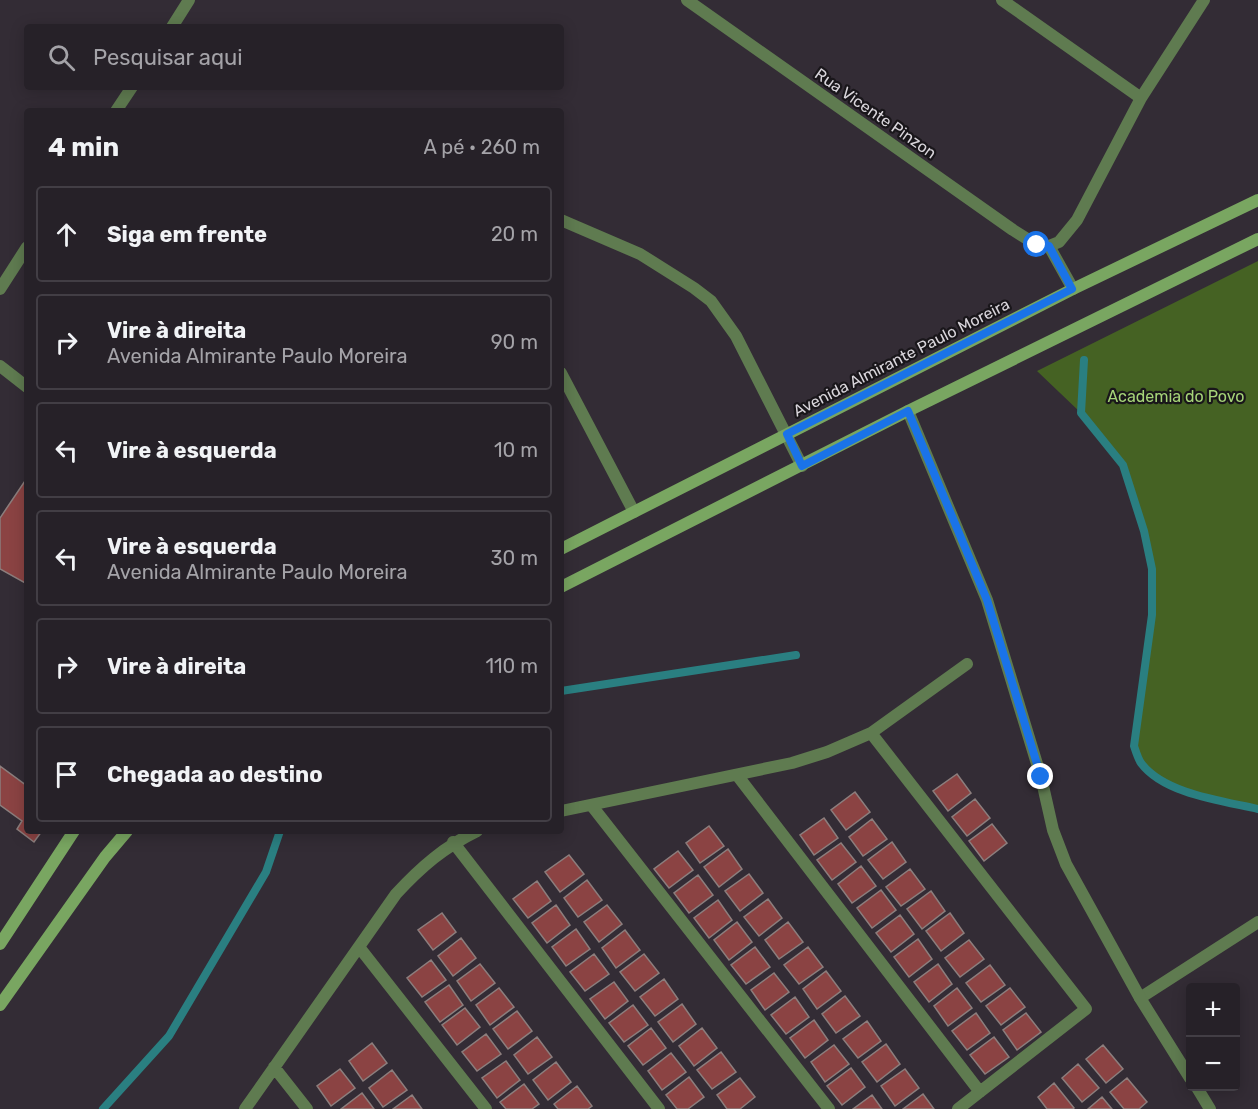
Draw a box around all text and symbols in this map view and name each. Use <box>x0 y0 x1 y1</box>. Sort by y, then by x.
search box <box>24 24 564 90</box>
icon: search <box>45 41 78 74</box>
text: Pesquisar aqui <box>93 44 243 71</box>
street label: Rua Vicente Pinzon <box>811 64 940 162</box>
text: 4 min <box>48 132 119 163</box>
text: A pé · 260 m <box>424 135 540 159</box>
icon: ahead <box>50 218 83 251</box>
text: Siga em frente <box>107 221 267 248</box>
text: 20 m <box>491 222 538 246</box>
route start <box>1023 231 1049 257</box>
street label: Avenida Almirante Paulo Moreira <box>790 294 1013 420</box>
text: Vire à direita <box>107 317 246 344</box>
icon: right <box>50 326 83 359</box>
text: 90 m <box>491 330 538 354</box>
text: Avenida Almirante Paulo Moreira <box>107 344 407 368</box>
park label: Academia do Povo <box>1107 387 1245 406</box>
icon: left <box>50 434 83 467</box>
text: Vire à esquerda <box>107 437 277 464</box>
text: 10 m <box>494 438 538 462</box>
text: Vire à esquerda <box>107 533 277 560</box>
icon: left <box>50 542 83 575</box>
text: 30 m <box>491 546 538 570</box>
text: Avenida Almirante Paulo Moreira <box>107 560 407 584</box>
icon: right <box>50 650 83 683</box>
text: Vire à direita <box>107 653 246 680</box>
text: 110 m <box>486 654 538 678</box>
icon: arrive <box>50 758 83 791</box>
text: Chegada ao destino <box>107 761 323 788</box>
route end <box>1027 763 1053 789</box>
map controls <box>1186 983 1240 1091</box>
button: + <box>1186 983 1240 1037</box>
button: − <box>1186 1037 1240 1091</box>

